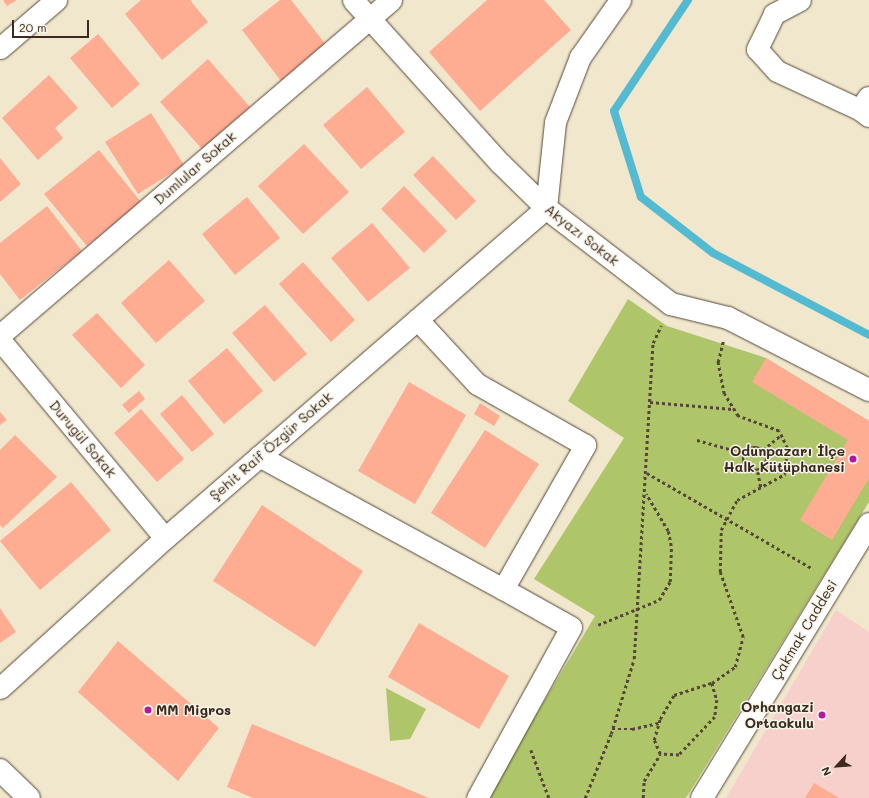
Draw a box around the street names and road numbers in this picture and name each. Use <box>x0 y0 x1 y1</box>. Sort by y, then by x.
street label: Dumlular Sokak <box>151 128 239 208</box>
street label: Akyazı Sokak <box>542 201 622 269</box>
street label: Şehit Raif Özgür Sokak <box>206 388 336 504</box>
street label: Durugül Sokak <box>46 397 120 481</box>
street label: Çakmak Caddesi <box>767 577 841 683</box>

